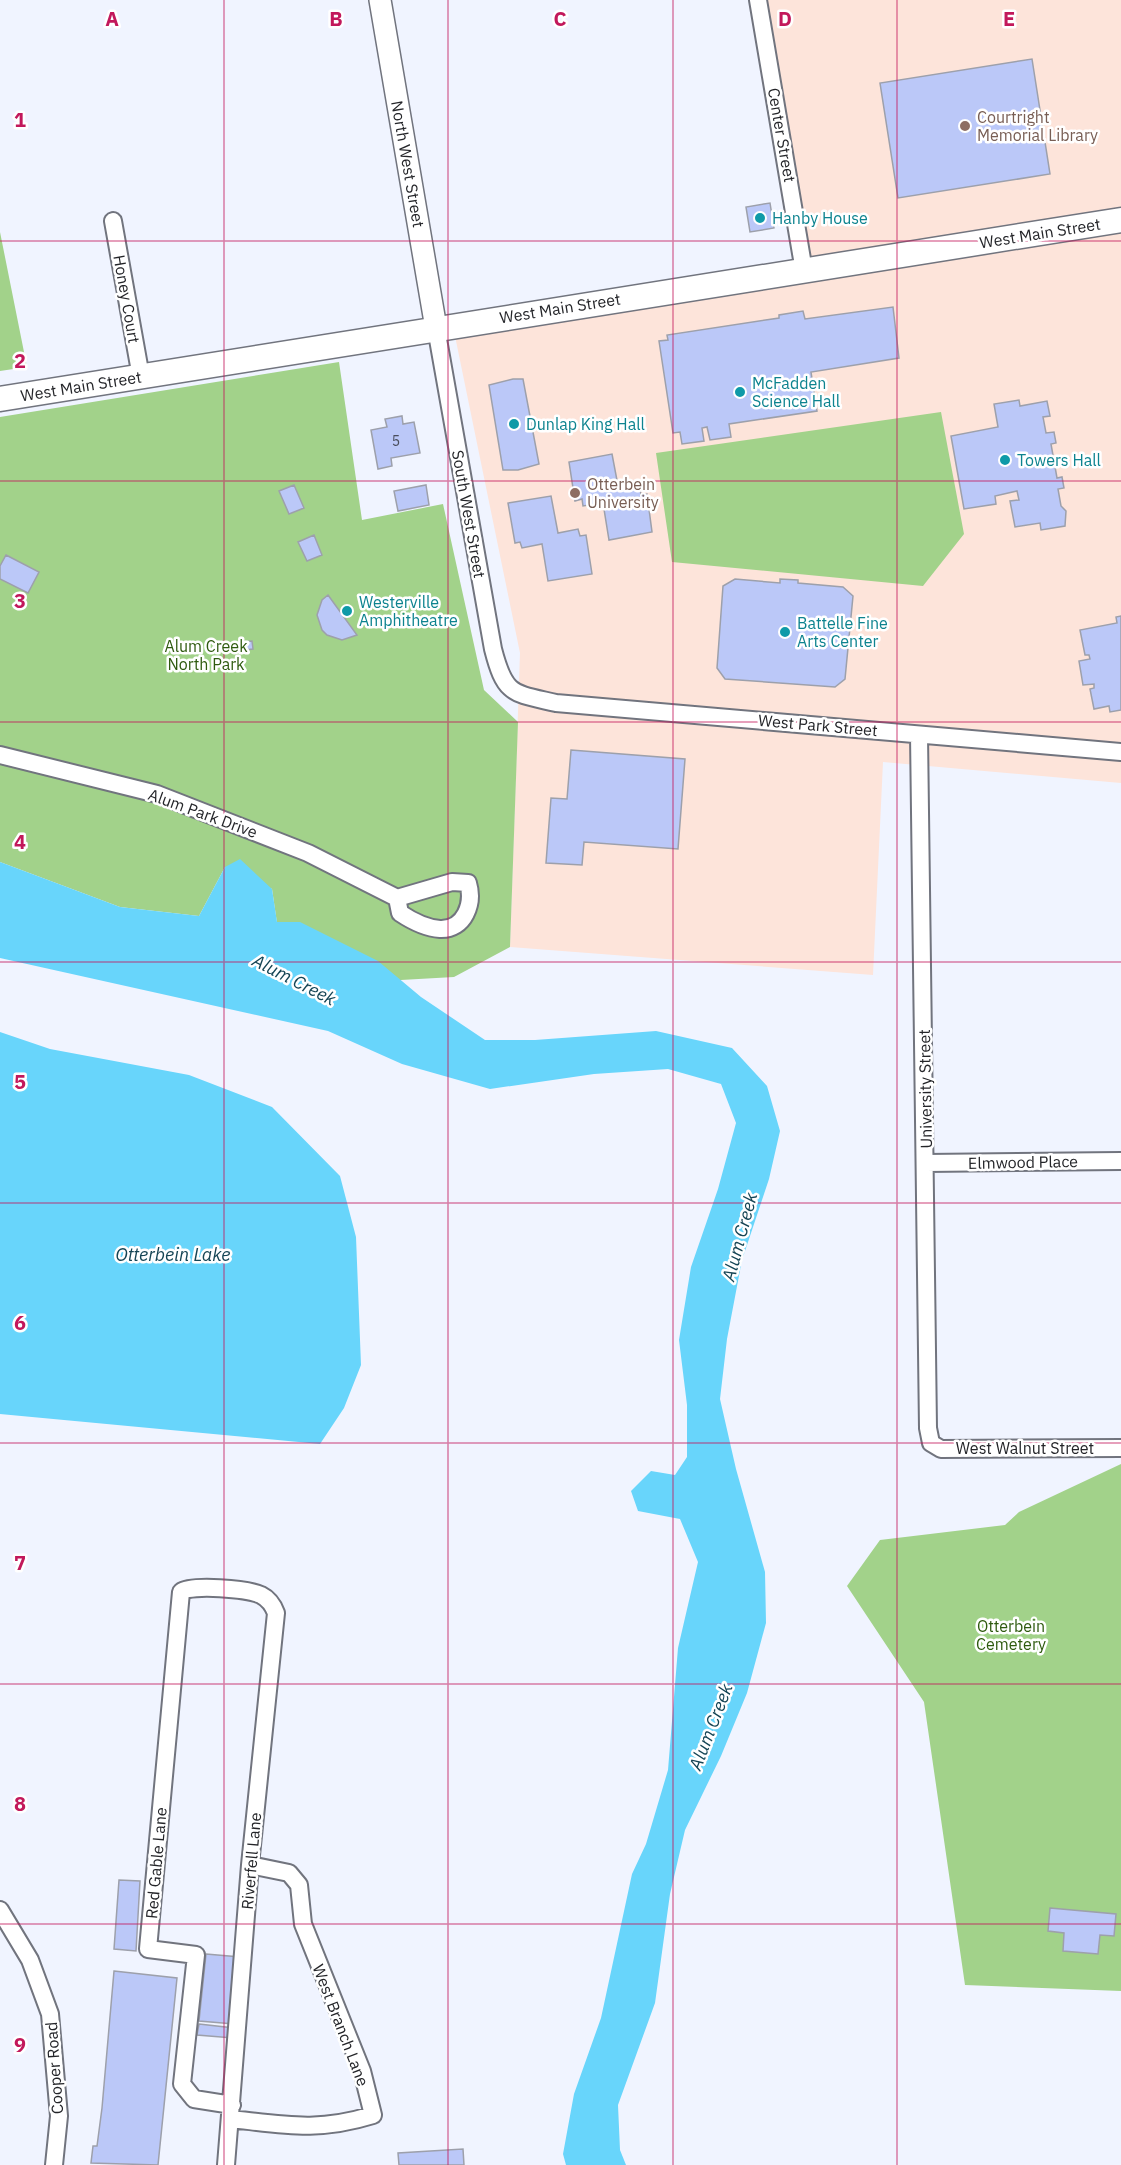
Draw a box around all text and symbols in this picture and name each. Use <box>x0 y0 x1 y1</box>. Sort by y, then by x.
text: A <box>105 5 119 32</box>
text: B <box>329 5 343 32</box>
text: C <box>553 5 567 32</box>
text: D <box>778 5 792 32</box>
text: E <box>1003 5 1015 32</box>
street label: Center Street <box>764 86 800 184</box>
street label: North West Street <box>387 99 429 229</box>
text: 1 <box>14 106 26 133</box>
place label: Courtright Memorial Library <box>977 107 1098 145</box>
marker: Courtright Memorial Library <box>958 119 972 133</box>
place label: Hanby House <box>772 208 868 228</box>
marker: Hanby House <box>753 211 767 225</box>
street label: West Main Street <box>978 214 1102 252</box>
street label: Honey Court <box>109 253 145 345</box>
street label: West Main Street <box>498 289 622 327</box>
text: 2 <box>14 347 26 374</box>
street label: West Main Street <box>19 367 143 405</box>
place label: McFadden Science Hall <box>752 373 840 411</box>
marker: McFadden Science Hall <box>733 385 747 399</box>
place label: Dunlap King Hall <box>526 414 645 434</box>
marker: Dunlap King Hall <box>507 417 521 431</box>
house number: 5 <box>392 432 400 450</box>
street label: South West Street <box>448 448 490 580</box>
place label: Towers Hall <box>1017 450 1101 470</box>
marker: Towers Hall <box>998 453 1012 467</box>
place label: Otterbein University <box>587 474 659 512</box>
marker: Otterbein University <box>568 486 582 500</box>
text: 3 <box>14 587 26 614</box>
place label: Westerville Amphitheatre <box>359 592 458 630</box>
marker: Westerville Amphitheatre <box>340 604 354 618</box>
place label: Battelle Fine Arts Center <box>797 613 888 651</box>
marker: Battelle Fine Arts Center <box>778 625 792 639</box>
park label: Alum Creek North Park <box>164 636 248 674</box>
street label: West Park Street <box>757 710 879 740</box>
street label: Alum Park Drive <box>146 784 261 842</box>
text: 4 <box>14 828 26 855</box>
water label: Alum Creek <box>248 948 340 1011</box>
street label: University Street <box>914 1029 936 1149</box>
text: 5 <box>14 1068 26 1095</box>
street label: Elmwood Place <box>968 1151 1078 1173</box>
water label: Alum Creek <box>716 1189 763 1285</box>
water label: Otterbein Lake <box>115 1243 231 1266</box>
text: 6 <box>14 1309 26 1336</box>
street label: West Walnut Street <box>956 1438 1094 1458</box>
text: 7 <box>14 1549 26 1576</box>
park label: Otterbein Cemetery <box>976 1616 1046 1654</box>
water label: Alum Creek <box>683 1680 738 1774</box>
text: 8 <box>14 1790 26 1817</box>
street label: Red Gable Lane <box>141 1806 171 1920</box>
street label: Riverfell Lane <box>237 1811 265 1910</box>
street label: West Branch Lane <box>309 1961 374 2089</box>
street label: Cooper Road <box>41 2021 67 2115</box>
text: 9 <box>14 2031 26 2058</box>

